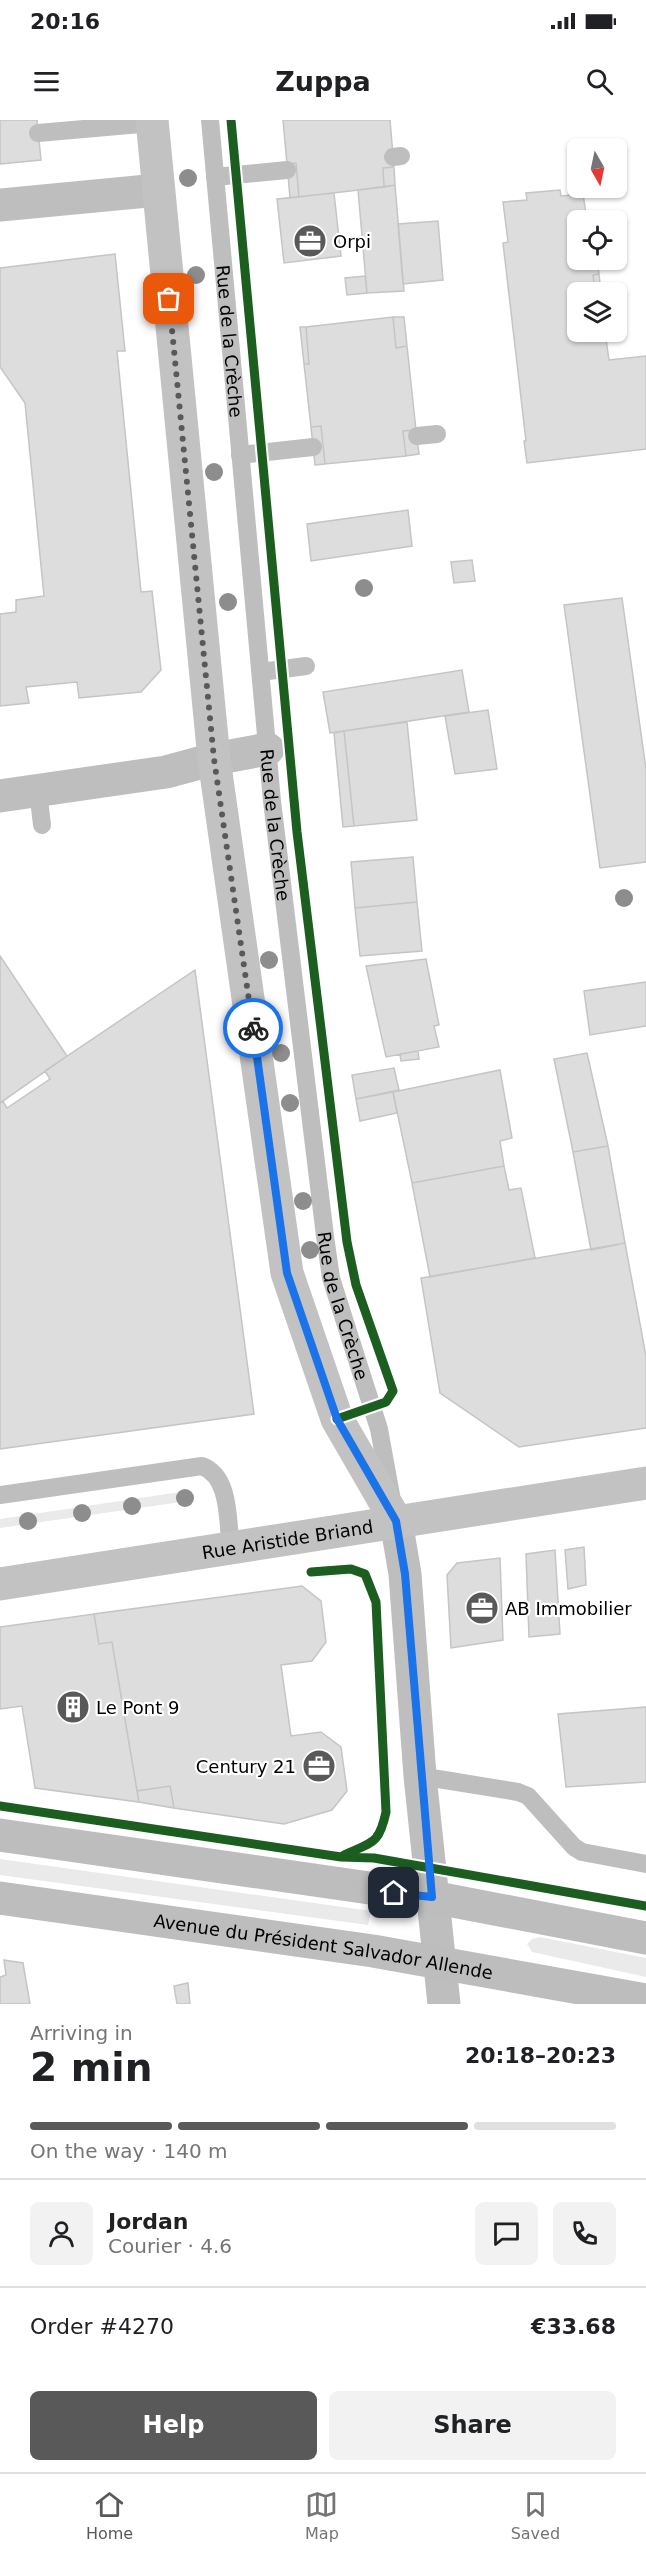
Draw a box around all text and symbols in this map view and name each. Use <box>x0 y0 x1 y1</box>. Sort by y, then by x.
text: 20:16 <box>30 9 100 34</box>
icon: menu <box>30 65 63 98</box>
icon: search <box>583 65 616 98</box>
text: Zuppa <box>275 66 371 97</box>
north arrow <box>567 138 627 198</box>
map controls <box>567 138 627 342</box>
button: locate <box>567 210 627 270</box>
office icon: Orpi <box>292 223 328 259</box>
place label: Orpi <box>333 231 371 252</box>
street label: Rue de la Crèche <box>213 264 248 418</box>
pin <box>143 273 194 324</box>
icon: bag <box>152 282 185 315</box>
button: layers <box>567 282 627 342</box>
street label: Rue de la Crèche <box>257 748 295 902</box>
courier <box>223 998 283 1058</box>
icon: bike <box>237 1012 270 1045</box>
street label: Rue de la Crèche <box>314 1230 373 1382</box>
street label: Rue Aristide Briand <box>200 1515 375 1563</box>
office icon: AB Immobilier <box>464 1590 500 1626</box>
place label: AB Immobilier <box>505 1598 632 1619</box>
building icon: Le Pont 9 <box>55 1689 91 1725</box>
place label: Le Pont 9 <box>96 1697 179 1718</box>
office icon: Century 21 <box>301 1748 337 1784</box>
place label: Century 21 <box>196 1756 296 1777</box>
pin <box>368 1867 419 1918</box>
icon: home <box>377 1876 410 1909</box>
street label: Avenue du Président Salvador Allende <box>152 1909 495 1983</box>
text: Arriving in <box>30 2021 133 2045</box>
text: 20:18–20:23 <box>465 2043 616 2068</box>
text: 2 min <box>30 2045 152 2090</box>
text: On the way · 140 m <box>30 2139 228 2163</box>
button: person <box>30 2202 93 2265</box>
button: chat <box>475 2202 538 2265</box>
button: phone <box>553 2202 616 2265</box>
text: Jordan <box>108 2209 188 2234</box>
text: Courier · 4.6 <box>108 2234 232 2258</box>
text: Order #4270 <box>30 2314 174 2339</box>
text: €33.68 <box>531 2314 616 2339</box>
button: Help <box>30 2391 317 2460</box>
button: Share <box>329 2391 616 2460</box>
tab: Home <box>86 2488 133 2543</box>
tab: Map <box>305 2488 339 2543</box>
tab: Saved <box>511 2488 560 2543</box>

